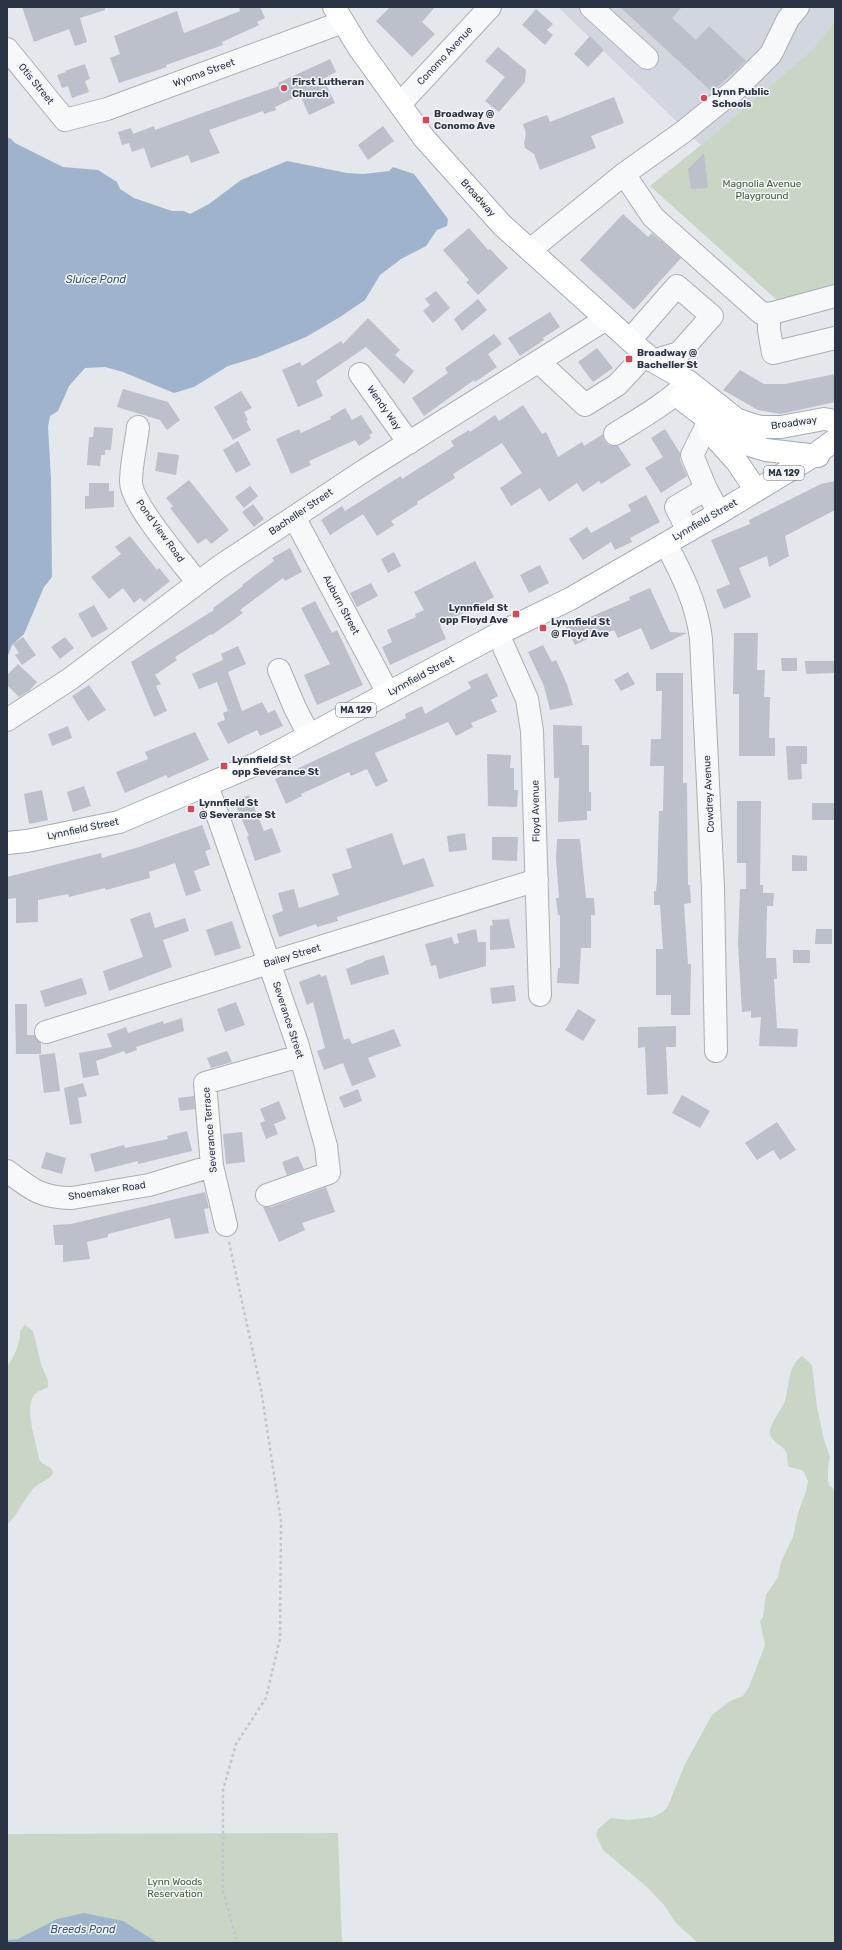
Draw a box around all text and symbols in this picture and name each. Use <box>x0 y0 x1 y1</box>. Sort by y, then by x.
street label: Conomo Avenue <box>415 24 476 88</box>
street label: Wyoma Street <box>171 56 237 90</box>
street label: Otis Street <box>16 61 56 107</box>
place label: First Lutheran Church <box>292 76 364 100</box>
marker: First Lutheran Church <box>279 83 289 93</box>
place label: Lynn Public Schools <box>712 86 769 110</box>
marker: Lynn Public Schools <box>699 93 709 103</box>
place label: Broadway @ Conomo Ave <box>434 108 495 132</box>
marker: Broadway @ Conomo Ave <box>421 115 431 125</box>
street label: Broadway <box>458 177 498 220</box>
park label: Magnolia Avenue Playground <box>723 178 802 202</box>
water label: Sluice Pond <box>66 273 127 286</box>
place label: Broadway @ Bacheller St <box>637 347 698 371</box>
marker: Broadway @ Bacheller St <box>624 354 634 364</box>
street label: Wendy Way <box>364 383 404 433</box>
street label: Broadway <box>770 414 818 432</box>
road number: MA 129 <box>764 466 804 480</box>
street label: Bacheller Street <box>267 486 335 538</box>
street label: Lynnfield Street <box>670 496 740 543</box>
street label: Pond View Road <box>133 497 187 565</box>
street label: Auburn Street <box>320 573 362 637</box>
place label: Lynnfield St opp Floyd Ave <box>440 602 508 626</box>
marker: Lynnfield St opp Floyd Ave <box>511 609 521 619</box>
place label: Lynnfield St @ Floyd Ave <box>551 616 610 640</box>
marker: Lynnfield St @ Floyd Ave <box>538 623 548 633</box>
street label: Lynnfield Street <box>386 654 456 698</box>
road number: MA 129 <box>336 703 376 717</box>
place label: Lynnfield St opp Severance St <box>232 754 319 778</box>
street label: Cowdrey Avenue <box>701 755 717 833</box>
marker: Lynnfield St opp Severance St <box>219 761 229 771</box>
street label: Floyd Avenue <box>529 779 543 842</box>
place label: Lynnfield St @ Severance St <box>199 797 276 821</box>
marker: Lynnfield St @ Severance St <box>186 804 196 814</box>
street label: Lynnfield Street <box>46 816 120 842</box>
street label: Bailey Street <box>262 942 322 970</box>
street label: Severance Street <box>270 980 306 1060</box>
street label: Severance Terrace <box>200 1086 220 1173</box>
street label: Shoemaker Road <box>67 1179 147 1203</box>
park label: Lynn Woods Reservation <box>147 1876 203 1900</box>
water label: Breeds Pond <box>50 1923 116 1936</box>

